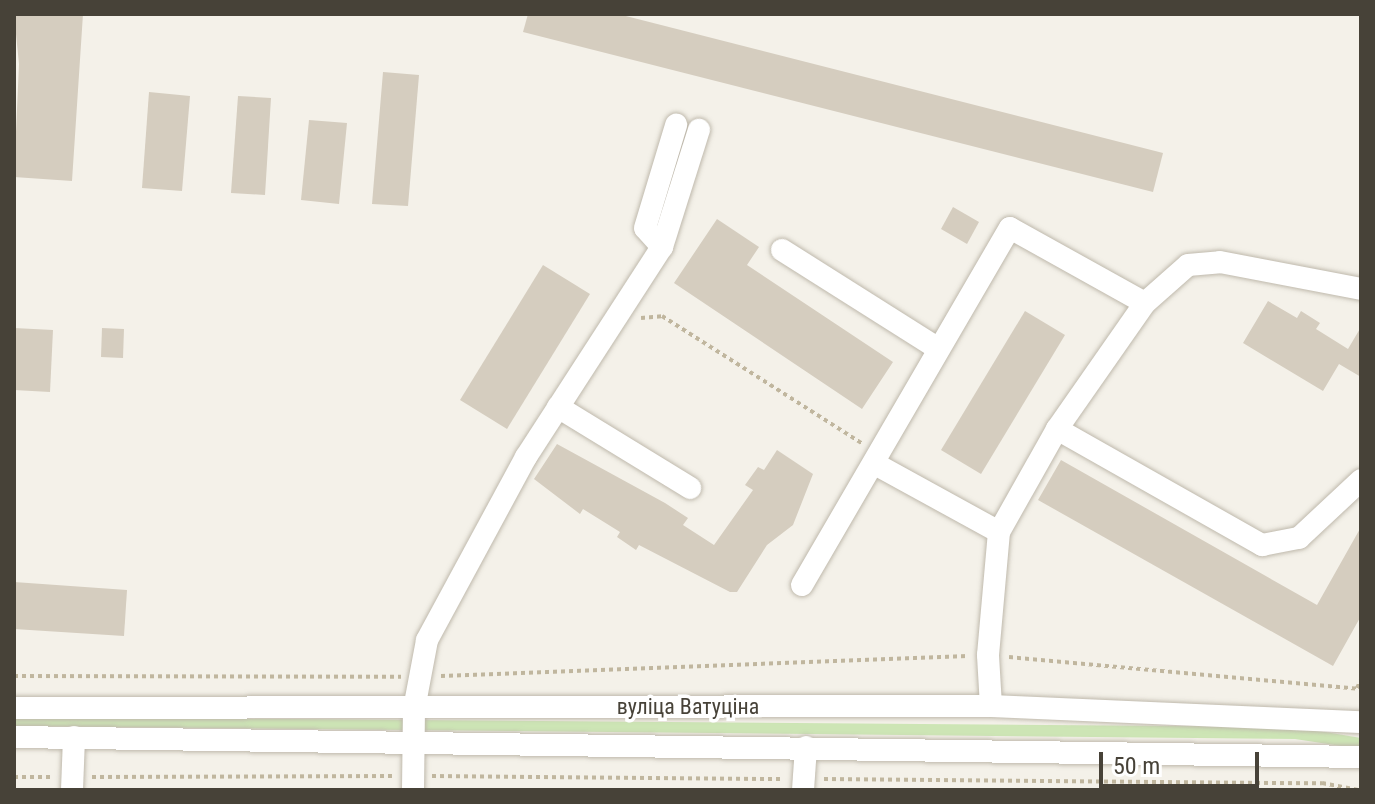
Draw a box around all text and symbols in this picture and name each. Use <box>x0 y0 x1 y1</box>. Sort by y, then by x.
street label: вуліца Ватуціна <box>617 694 759 720</box>
scale bar <box>1103 736 1263 786</box>
text: 50 m <box>1113 752 1160 780</box>

